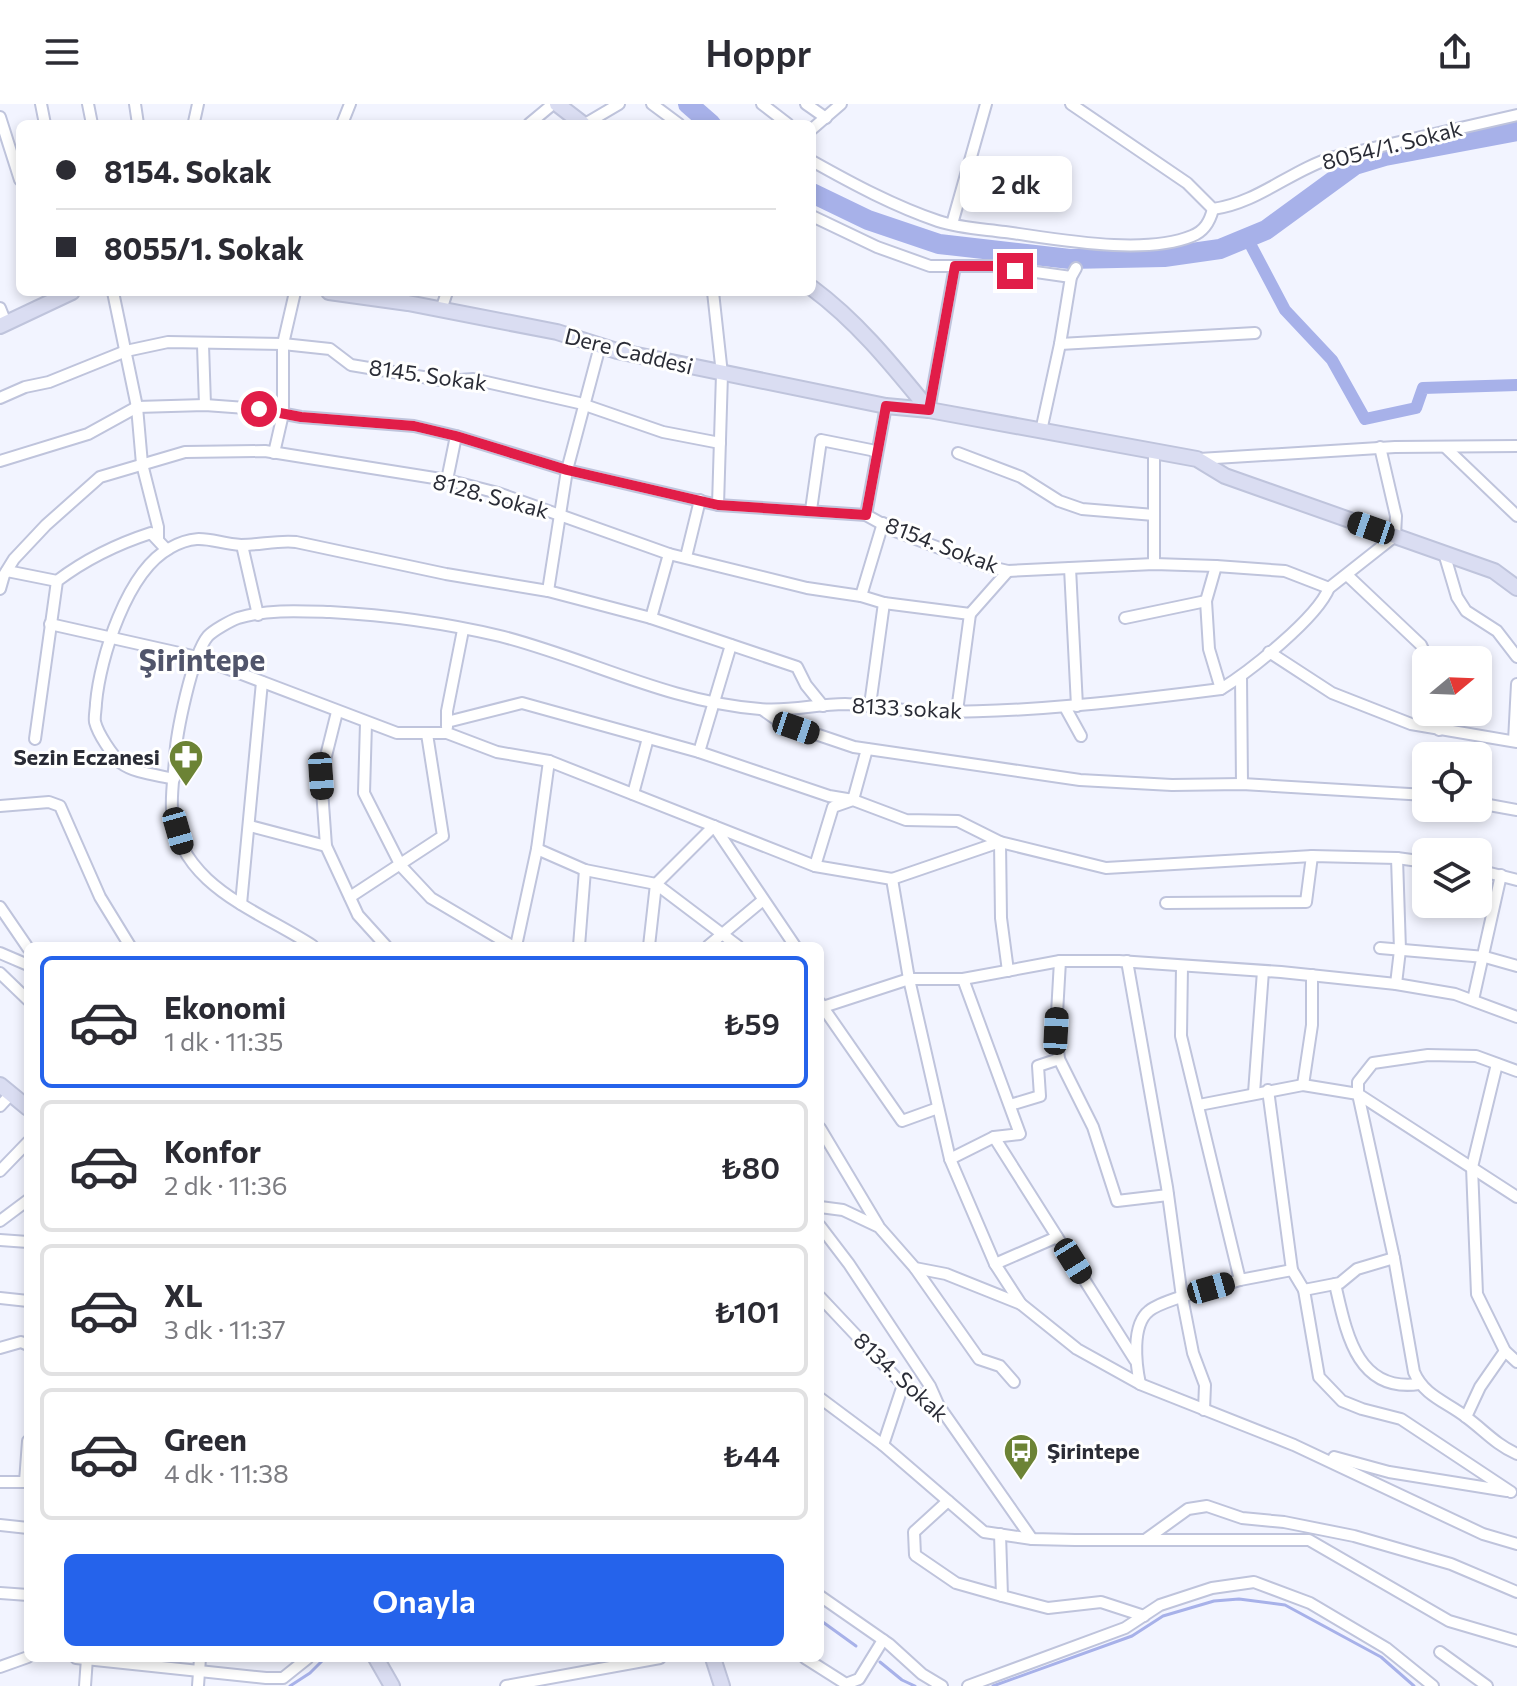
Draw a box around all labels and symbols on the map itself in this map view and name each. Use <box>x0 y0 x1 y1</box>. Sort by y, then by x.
street label: 8054/1. Sokak <box>1319 114 1465 175</box>
callout: 2 dk <box>959 155 1071 211</box>
route end <box>997 253 1033 289</box>
street label: Dere Caddesi <box>562 322 696 379</box>
street label: 8145. Sokak <box>367 353 489 396</box>
route start <box>241 391 277 427</box>
street label: 8128. Sokak <box>430 467 552 524</box>
car <box>1344 509 1398 547</box>
street label: 8154. Sokak <box>882 511 1003 579</box>
district label: Şirintepe <box>139 640 265 678</box>
north arrow <box>1412 646 1492 726</box>
street label: 8133 sokak <box>851 691 963 724</box>
car <box>769 709 823 747</box>
pharmacy icon: Sezin Eczanesi <box>167 738 205 788</box>
place label: Sezin Eczanesi <box>13 743 160 770</box>
car <box>307 751 335 801</box>
car <box>160 805 196 857</box>
car <box>1043 1006 1069 1056</box>
car <box>1050 1234 1096 1288</box>
car <box>1185 1270 1237 1306</box>
street label: 8134. Sokak <box>849 1326 954 1427</box>
bus stop icon: Şirintepe <box>1002 1432 1040 1482</box>
place label: Şirintepe <box>1047 1437 1140 1464</box>

